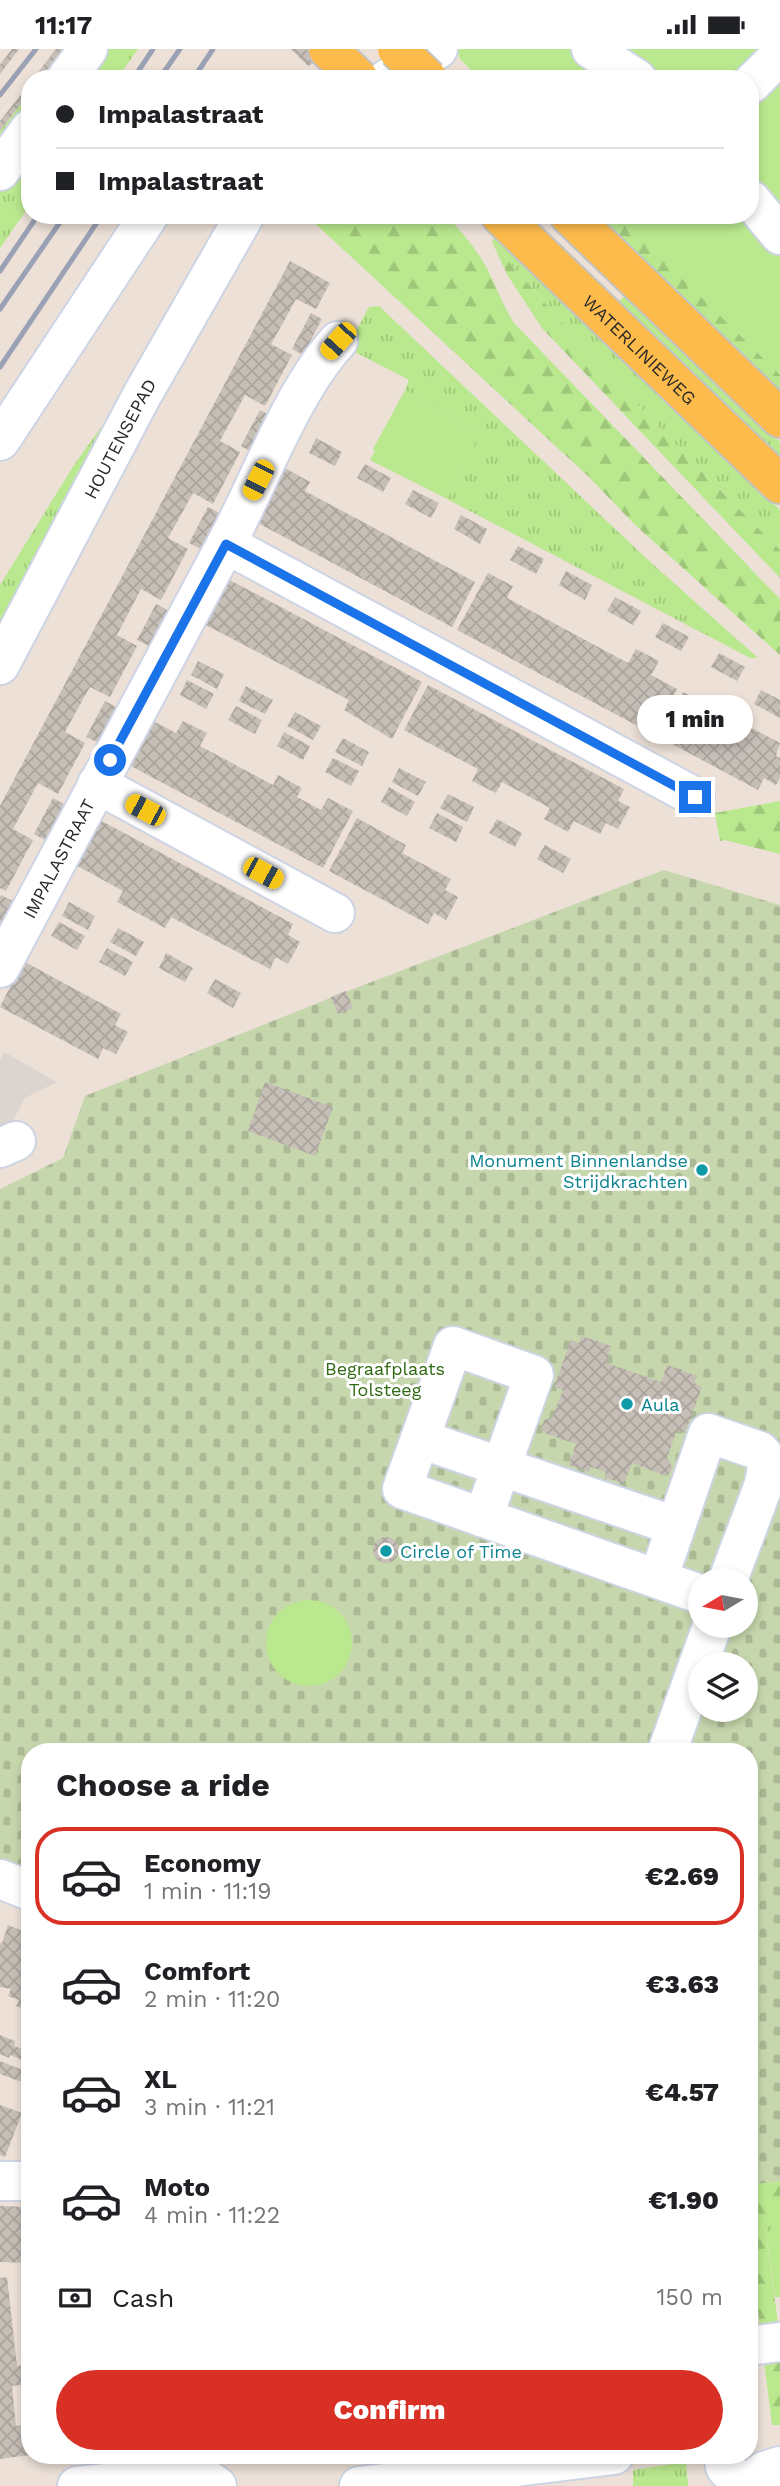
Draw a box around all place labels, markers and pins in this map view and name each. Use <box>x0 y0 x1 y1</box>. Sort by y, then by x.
place label: Monument Binnenlandse Strijdkrachten <box>469 1150 688 1192</box>
marker: Monument Binnenlandse Strijdkrachten <box>694 1162 710 1178</box>
place label: Aula <box>641 1394 680 1415</box>
marker: Aula <box>619 1396 635 1412</box>
place label: Circle of Time <box>400 1541 522 1562</box>
marker: Circle of Time <box>378 1543 394 1559</box>

